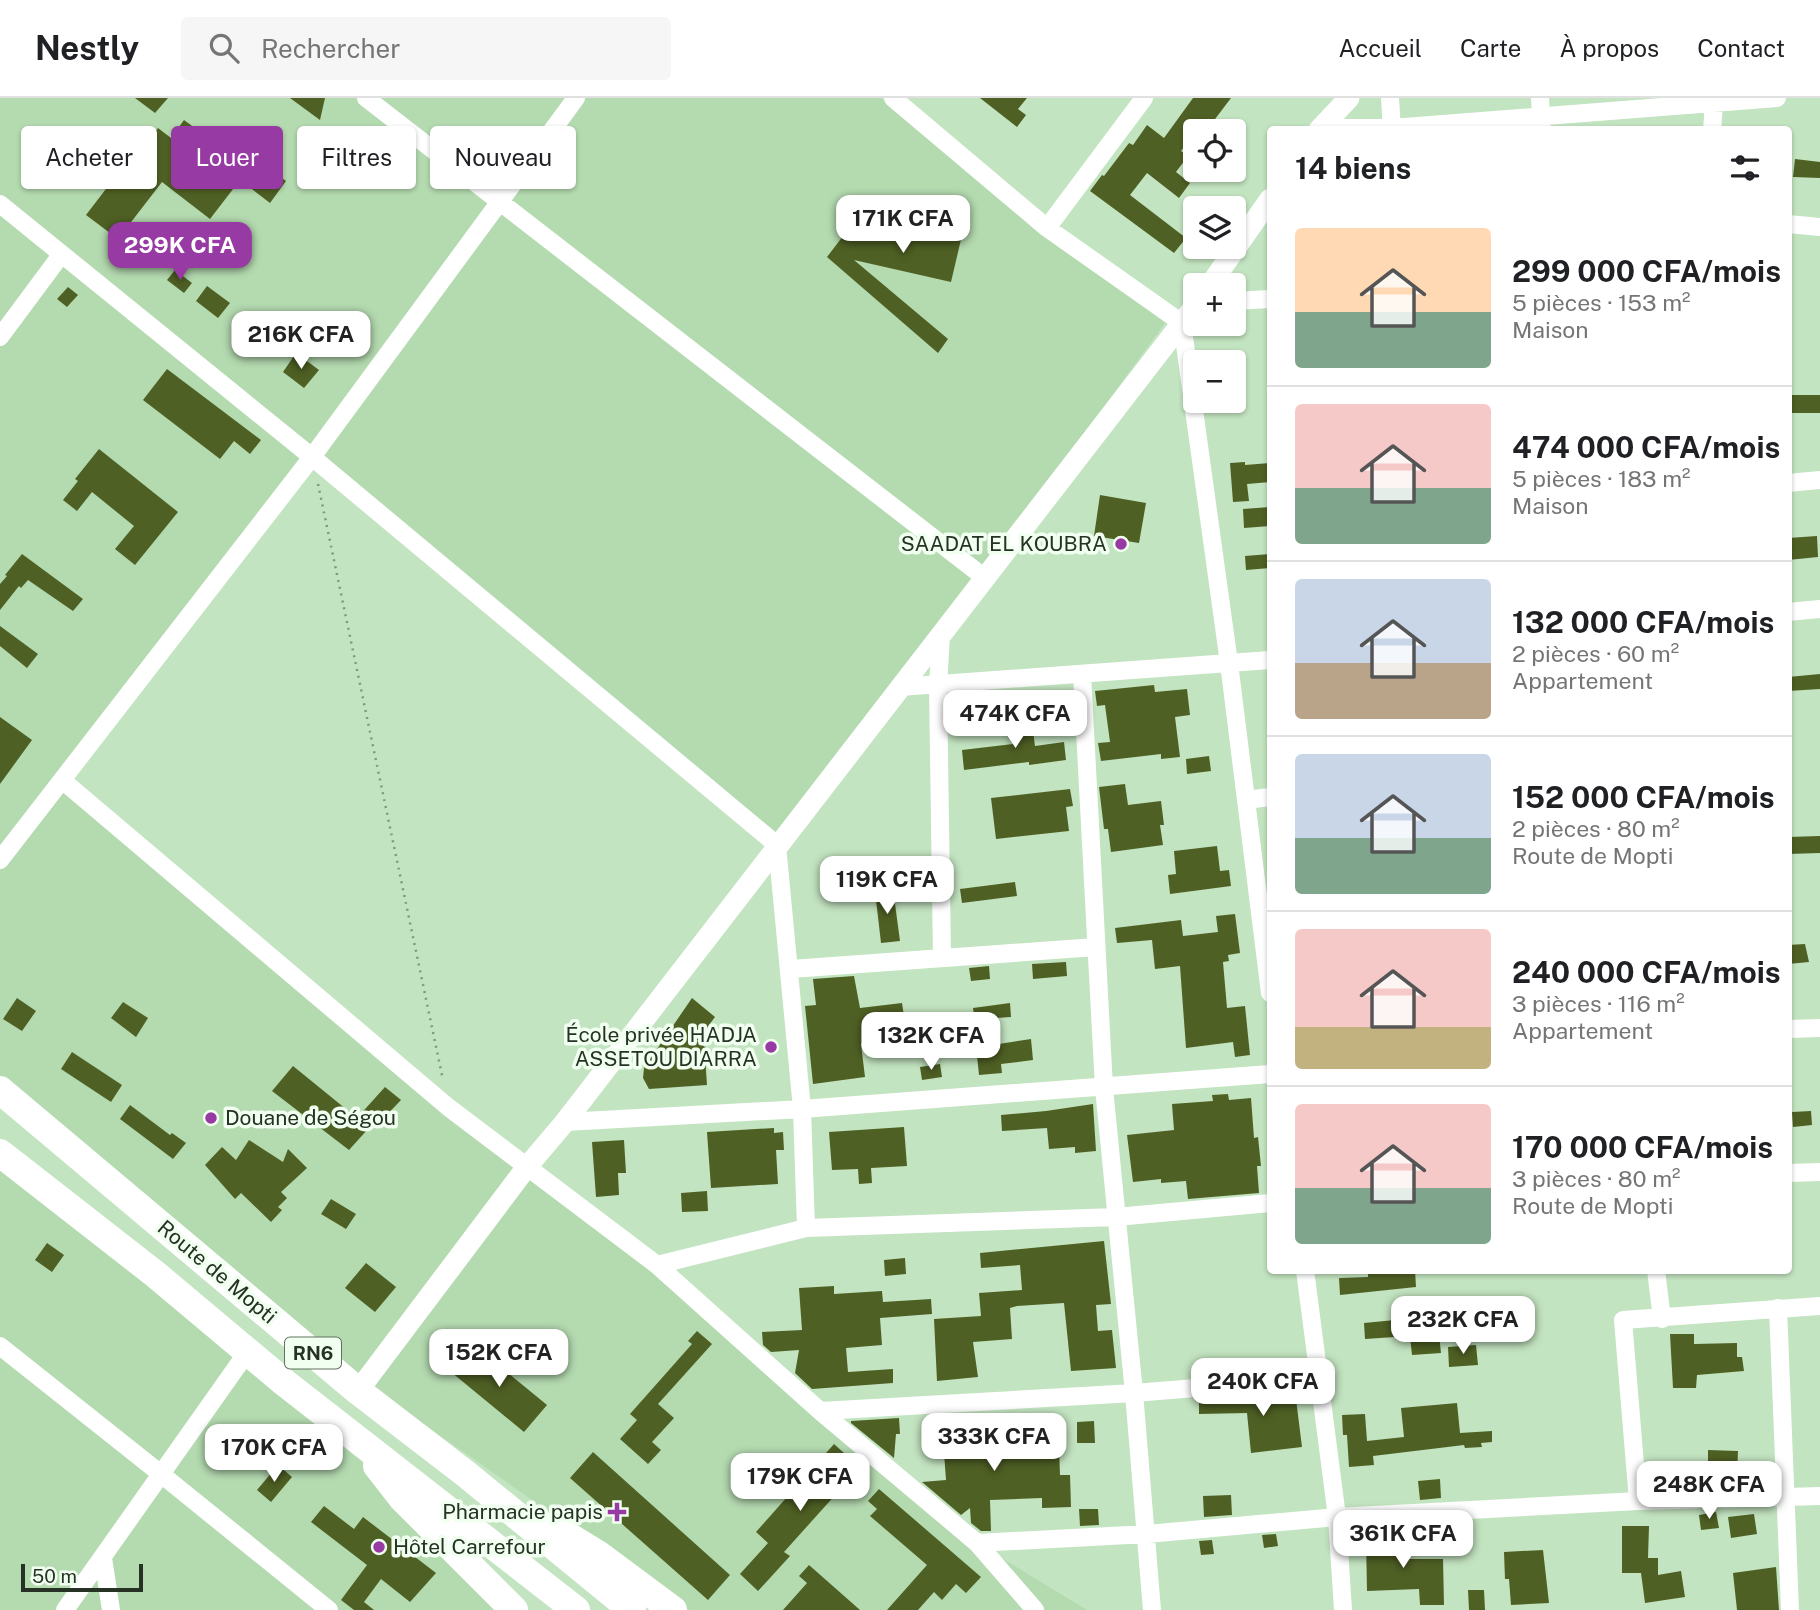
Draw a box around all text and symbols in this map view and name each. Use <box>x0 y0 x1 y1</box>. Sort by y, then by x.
search box <box>181 17 671 80</box>
text: Nestly <box>35 29 139 67</box>
icon: search <box>205 29 243 67</box>
text: Rechercher <box>261 33 400 64</box>
text: Accueil <box>1339 34 1422 62</box>
text: Carte <box>1460 34 1521 62</box>
text: À propos <box>1559 34 1659 62</box>
text: Contact <box>1697 34 1785 62</box>
map controls <box>1183 119 1246 413</box>
button: locate <box>1183 119 1246 182</box>
chip: Acheter <box>21 126 157 189</box>
chip: Louer <box>171 126 283 189</box>
chip: Filtres <box>297 126 416 189</box>
chip: Nouveau <box>430 126 576 189</box>
icon: filters <box>1726 149 1764 187</box>
text: 14 biens <box>1295 150 1411 186</box>
pin: 171K CFA <box>831 195 975 255</box>
button: layers <box>1183 196 1246 259</box>
text: 171K CFA <box>852 204 954 231</box>
pin: 299K CFA <box>108 222 252 282</box>
text: 299K CFA <box>124 231 236 258</box>
text: 299 000 CFA/mois <box>1512 253 1781 289</box>
icon: home <box>1351 256 1435 340</box>
button: + <box>1183 273 1246 336</box>
text: 5 pièces · 153 m² <box>1512 289 1691 316</box>
pin: 216K CFA <box>229 312 373 371</box>
text: Maison <box>1512 316 1589 343</box>
text: 216K CFA <box>247 320 355 347</box>
button: − <box>1183 350 1246 413</box>
text: 474 000 CFA/mois <box>1512 429 1780 465</box>
icon: home <box>1351 432 1435 516</box>
text: 5 pièces · 183 m² <box>1512 465 1691 492</box>
text: Maison <box>1512 492 1589 519</box>
place label: SAADAT EL KOUBRA <box>901 531 1107 556</box>
marker: SAADAT EL KOUBRA <box>1113 536 1129 552</box>
text: 132 000 CFA/mois <box>1512 604 1774 640</box>
icon: home <box>1351 607 1435 691</box>
text: 2 pièces · 60 m² <box>1512 640 1679 667</box>
text: Appartement <box>1512 667 1653 694</box>
pin: 474K CFA <box>943 690 1087 750</box>
text: 474K CFA <box>959 699 1071 726</box>
text: 152 000 CFA/mois <box>1512 779 1775 815</box>
icon: home <box>1351 782 1435 866</box>
text: 2 pièces · 80 m² <box>1512 815 1680 842</box>
text: Route de Mopti <box>1512 842 1674 869</box>
pin: 119K CFA <box>815 856 959 916</box>
text: 119K CFA <box>836 865 938 892</box>
text: 240 000 CFA/mois <box>1512 954 1781 990</box>
icon: home <box>1351 957 1435 1041</box>
text: 3 pièces · 116 m² <box>1512 990 1685 1017</box>
pin: 132K CFA <box>859 1012 1003 1072</box>
text: Appartement <box>1512 1017 1653 1044</box>
text: 132K CFA <box>877 1021 985 1048</box>
place label: École privée HADJA ASSETOU DIARRA <box>566 1022 757 1071</box>
marker: École privée HADJA ASSETOU DIARRA <box>763 1039 779 1055</box>
place label: Douane de Ségou <box>225 1105 396 1130</box>
marker: Douane de Ségou <box>203 1110 219 1126</box>
text: 170 000 CFA/mois <box>1512 1129 1773 1165</box>
icon: home <box>1351 1132 1435 1216</box>
text: 3 pièces · 80 m² <box>1512 1165 1680 1192</box>
text: Route de Mopti <box>1512 1192 1674 1219</box>
street label: Route de Mopti <box>153 1215 282 1329</box>
pin: 232K CFA <box>1391 1296 1535 1356</box>
text: 232K CFA <box>1407 1305 1519 1332</box>
pin: 152K CFA <box>427 1330 571 1389</box>
road number: RN6 <box>285 1338 341 1368</box>
text: 152K CFA <box>445 1338 553 1365</box>
pin: 240K CFA <box>1191 1358 1335 1418</box>
text: 240K CFA <box>1207 1367 1319 1394</box>
pin: 333K CFA <box>922 1414 1066 1473</box>
text: 333K CFA <box>937 1422 1051 1449</box>
pin: 170K CFA <box>202 1424 346 1484</box>
text: 170K CFA <box>221 1433 327 1460</box>
pin: 179K CFA <box>728 1454 872 1513</box>
text: 179K CFA <box>747 1462 853 1489</box>
pin: 248K CFA <box>1637 1462 1781 1521</box>
text: 248K CFA <box>1653 1470 1765 1497</box>
place label: Pharmacie papis <box>442 1499 603 1524</box>
marker: Pharmacie papis <box>609 1504 625 1520</box>
pin: 361K CFA <box>1331 1510 1475 1570</box>
text: 361K CFA <box>1349 1519 1457 1546</box>
place label: Hôtel Carrefour <box>393 1534 546 1559</box>
marker: Hôtel Carrefour <box>371 1539 387 1555</box>
scale bar <box>21 1561 144 1593</box>
text: 50 m <box>32 1565 77 1587</box>

